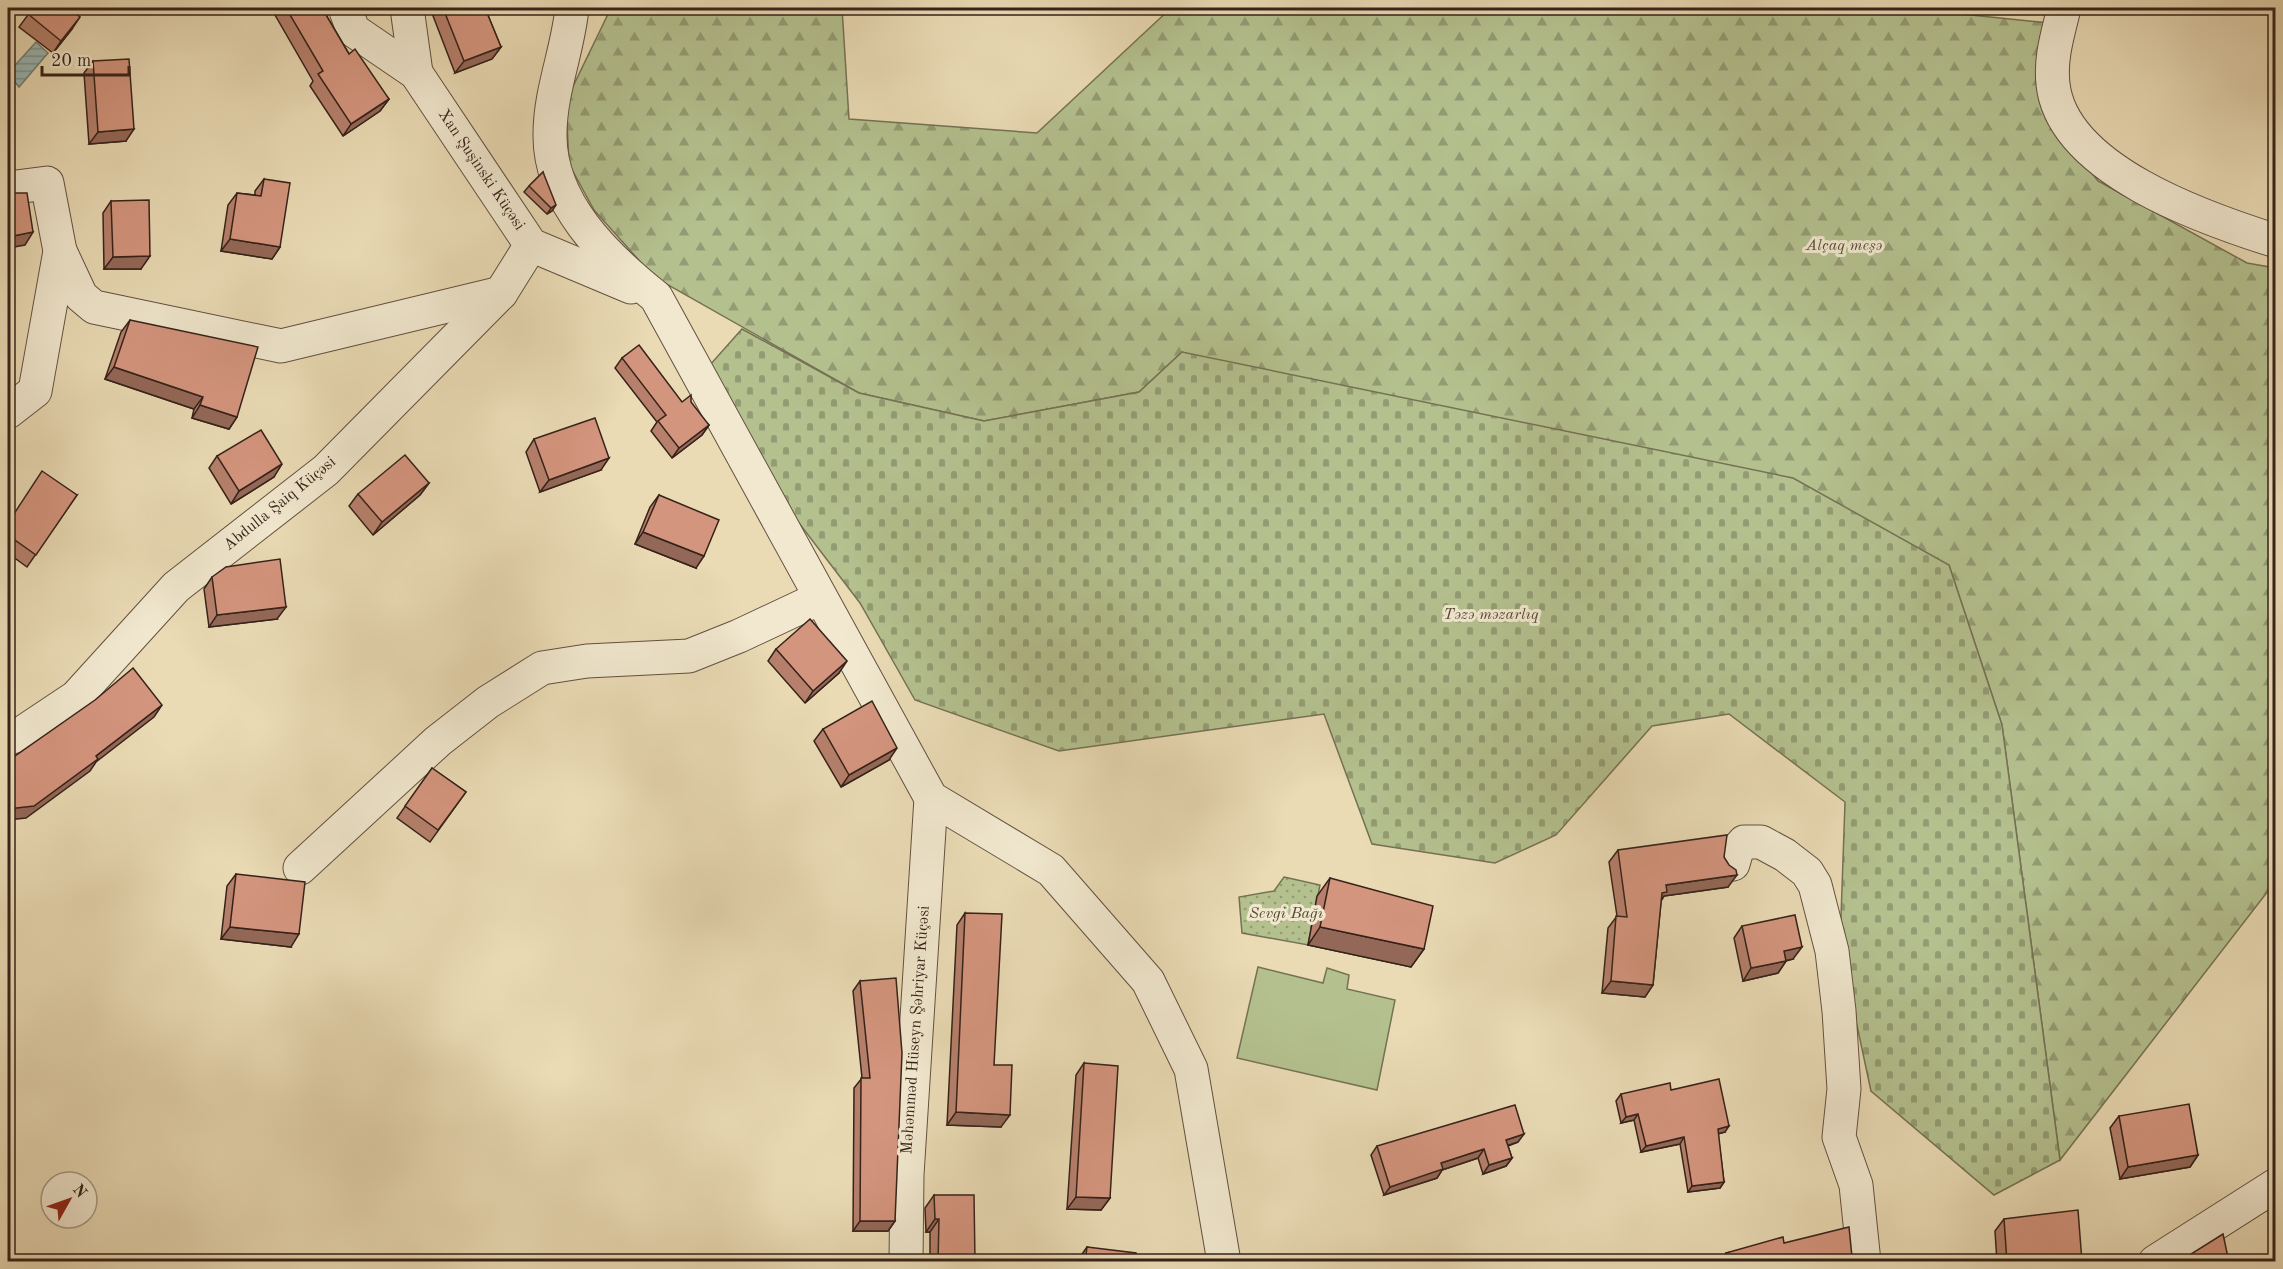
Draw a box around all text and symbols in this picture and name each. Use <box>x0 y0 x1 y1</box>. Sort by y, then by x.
scale bar <box>42 39 129 77</box>
text: 20 m <box>51 52 91 70</box>
street label: Xan Şuşinski Küçəsi <box>435 107 527 233</box>
park label: Alçaq meşə <box>1805 238 1882 254</box>
street label: Abdulla Şaiq Küçəsi <box>221 454 339 554</box>
park label: Təzə məzarlıq <box>1443 607 1539 623</box>
street label: Məhəmməd Hüseyn Şəhriyar Küçəsi <box>899 905 933 1155</box>
park label: Sevgi Bağı <box>1249 906 1323 922</box>
north arrow <box>39 1170 99 1230</box>
text: N <box>69 1182 90 1202</box>

